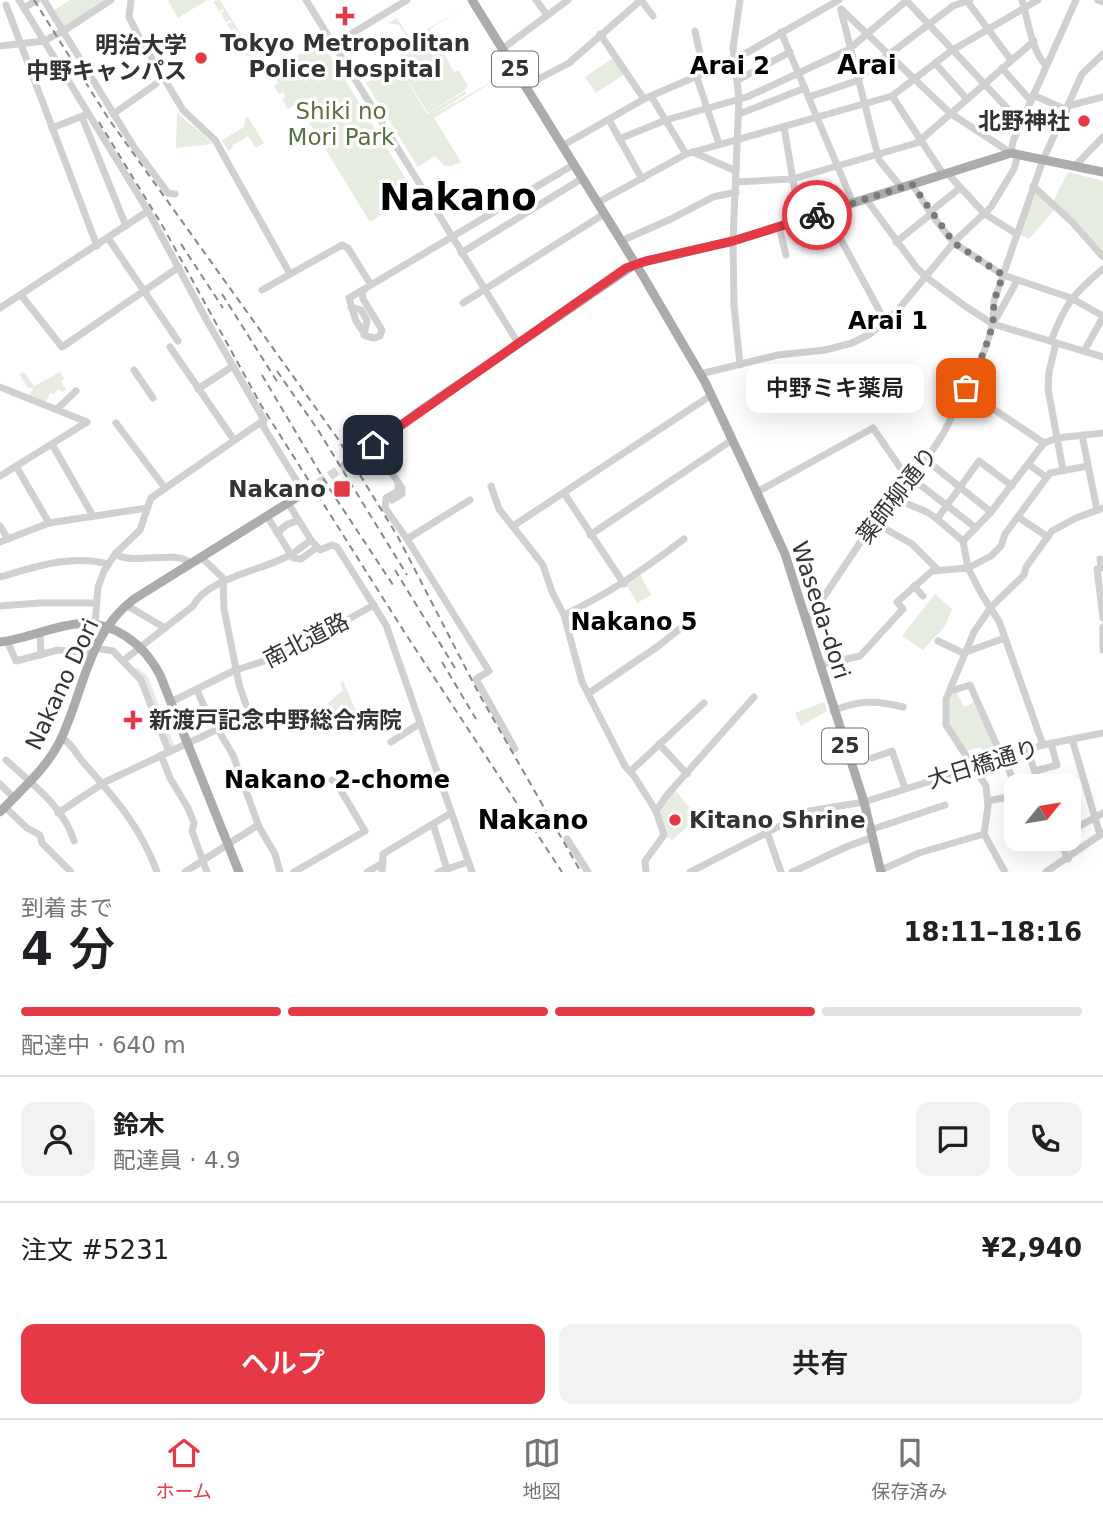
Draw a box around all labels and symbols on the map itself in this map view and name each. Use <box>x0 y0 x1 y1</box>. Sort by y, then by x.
marker: Tokyo Metropolitan Police Hospital <box>335 6 355 26</box>
place label: Tokyo Metropolitan Police Hospital <box>220 30 470 82</box>
place label: 明治大学 中野キャンパス <box>26 32 187 84</box>
marker: 明治大学 中野キャンパス <box>193 50 209 66</box>
district label: Arai <box>837 50 897 80</box>
road number: 25 <box>492 52 538 86</box>
district label: Arai 2 <box>690 52 770 80</box>
park label: Shiki no Mori Park <box>288 98 395 150</box>
place label: 北野神社 <box>978 108 1070 134</box>
marker: 北野神社 <box>1076 113 1092 129</box>
district label: Nakano <box>379 176 537 219</box>
courier <box>782 180 852 250</box>
district label: Arai 1 <box>848 307 928 335</box>
pin <box>936 358 996 418</box>
callout: 中野ミキ薬局 <box>746 364 924 412</box>
pin <box>343 415 403 475</box>
street label: 薬師柳通り <box>851 442 943 548</box>
place label: Nakano <box>228 476 326 502</box>
marker: Nakano <box>332 479 352 499</box>
street label: Waseda-dori <box>787 538 855 682</box>
street label: 南北道路 <box>259 608 353 672</box>
district label: Nakano 5 <box>570 608 698 636</box>
street label: Nakano Dori <box>20 614 104 754</box>
place label: 新渡戸記念中野総合病院 <box>149 707 402 733</box>
marker: 新渡戸記念中野総合病院 <box>123 710 143 730</box>
road number: 25 <box>822 728 868 764</box>
street label: 大日橋通り <box>924 735 1042 793</box>
district label: Nakano 2-chome <box>224 766 450 794</box>
north arrow <box>1004 774 1082 850</box>
district label: Nakano <box>478 805 588 835</box>
place label: Kitano Shrine <box>689 807 866 833</box>
marker: Kitano Shrine <box>667 812 683 828</box>

